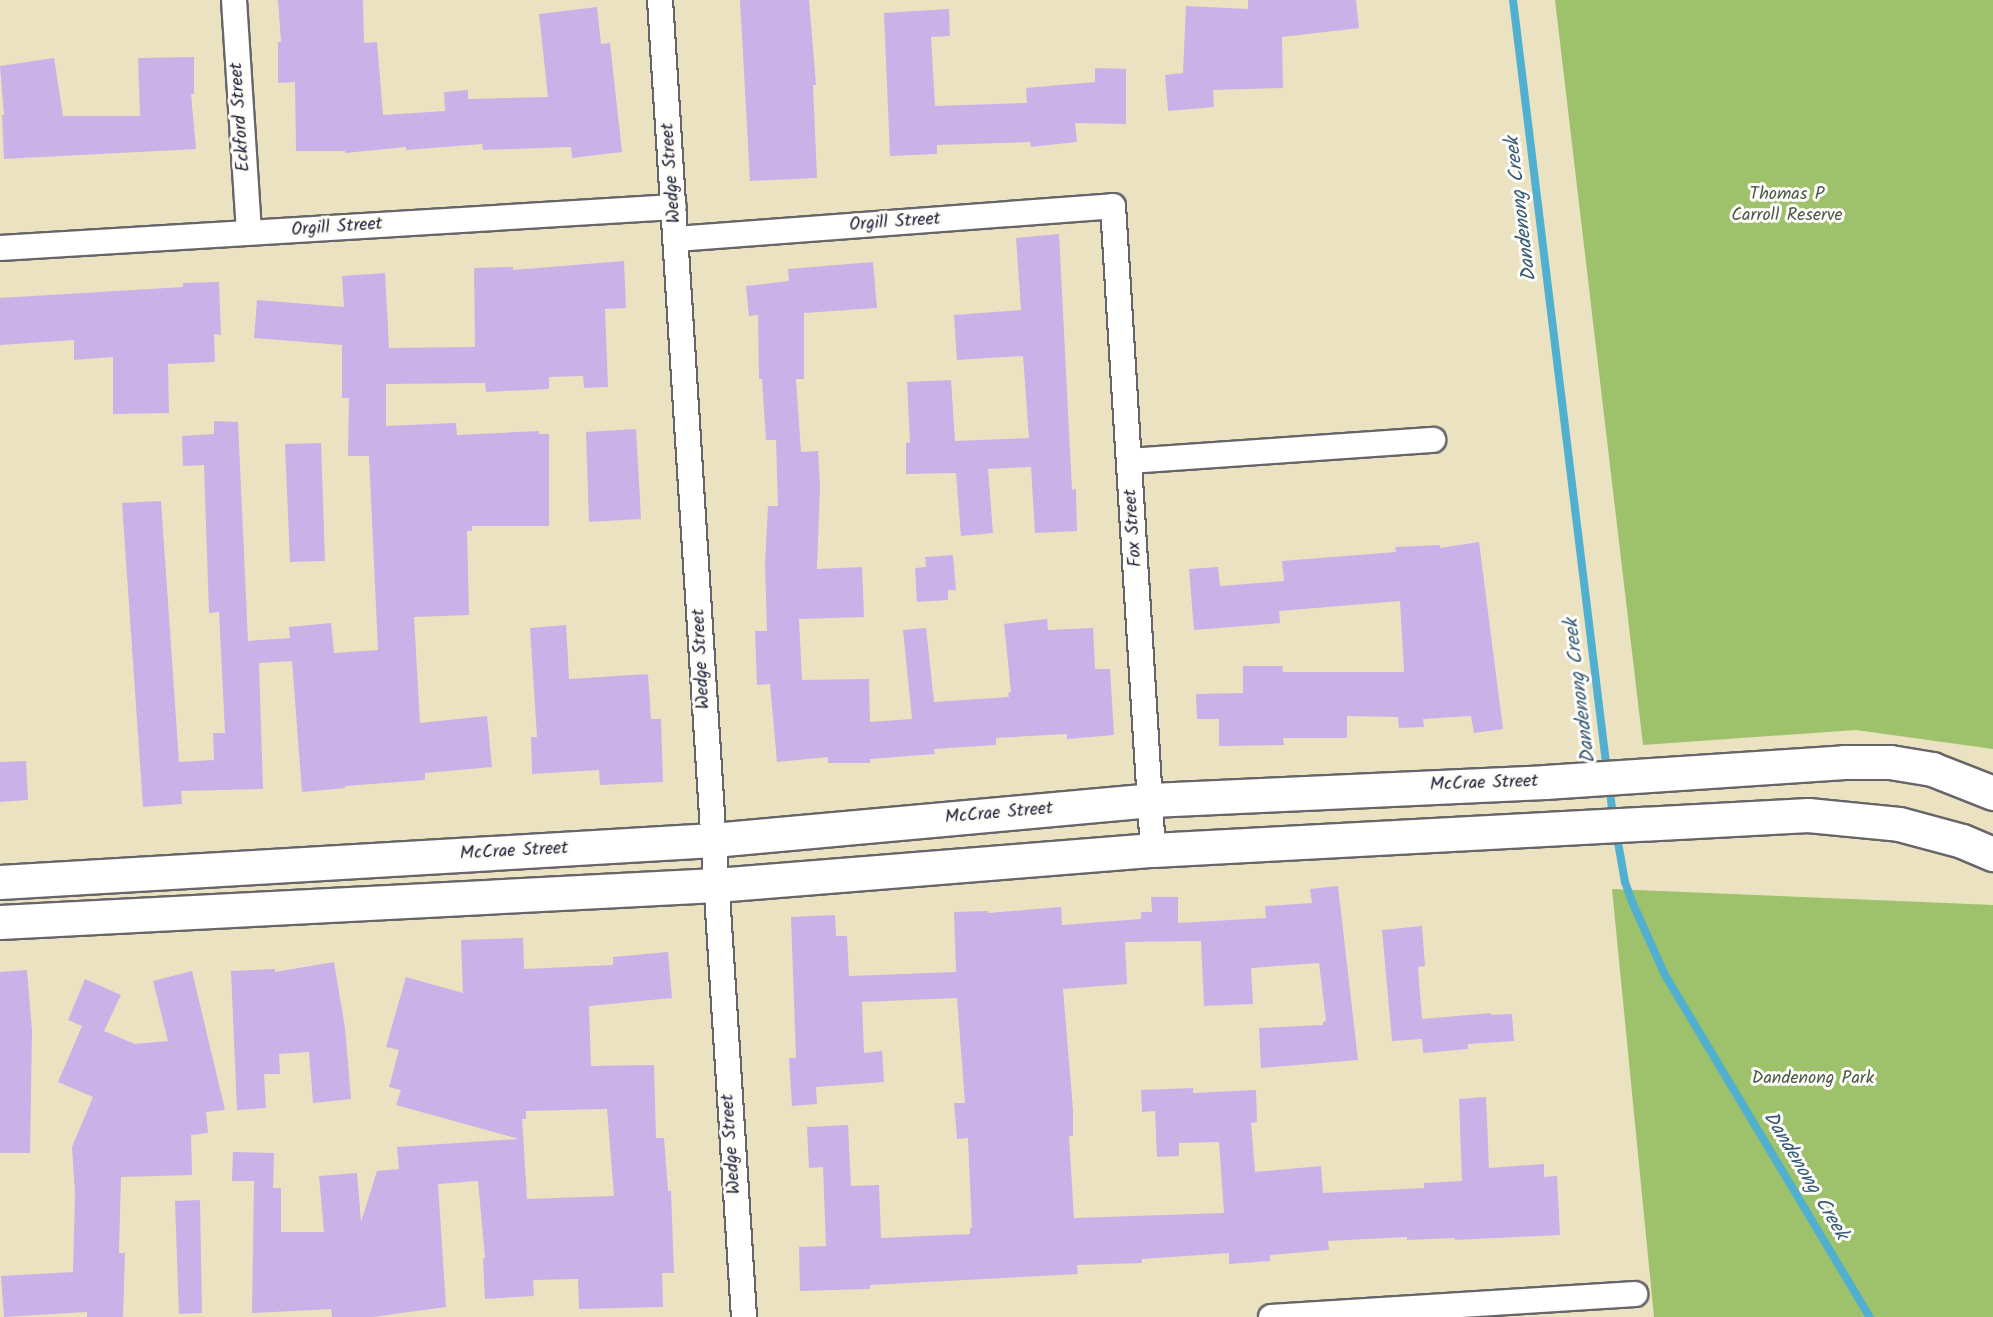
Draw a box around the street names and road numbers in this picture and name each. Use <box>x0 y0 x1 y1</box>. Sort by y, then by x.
street label: Eckford Street <box>226 62 256 172</box>
street label: Wedge Street <box>658 122 686 224</box>
street label: Orgill Street <box>849 209 941 237</box>
street label: Orgill Street <box>291 214 383 242</box>
street label: Fox Street <box>1121 488 1147 568</box>
street label: Wedge Street <box>689 608 715 710</box>
street label: McCrae Street <box>1429 771 1539 797</box>
street label: McCrae Street <box>944 799 1054 829</box>
street label: McCrae Street <box>459 838 569 866</box>
street label: Wedge Street <box>718 1093 746 1195</box>

